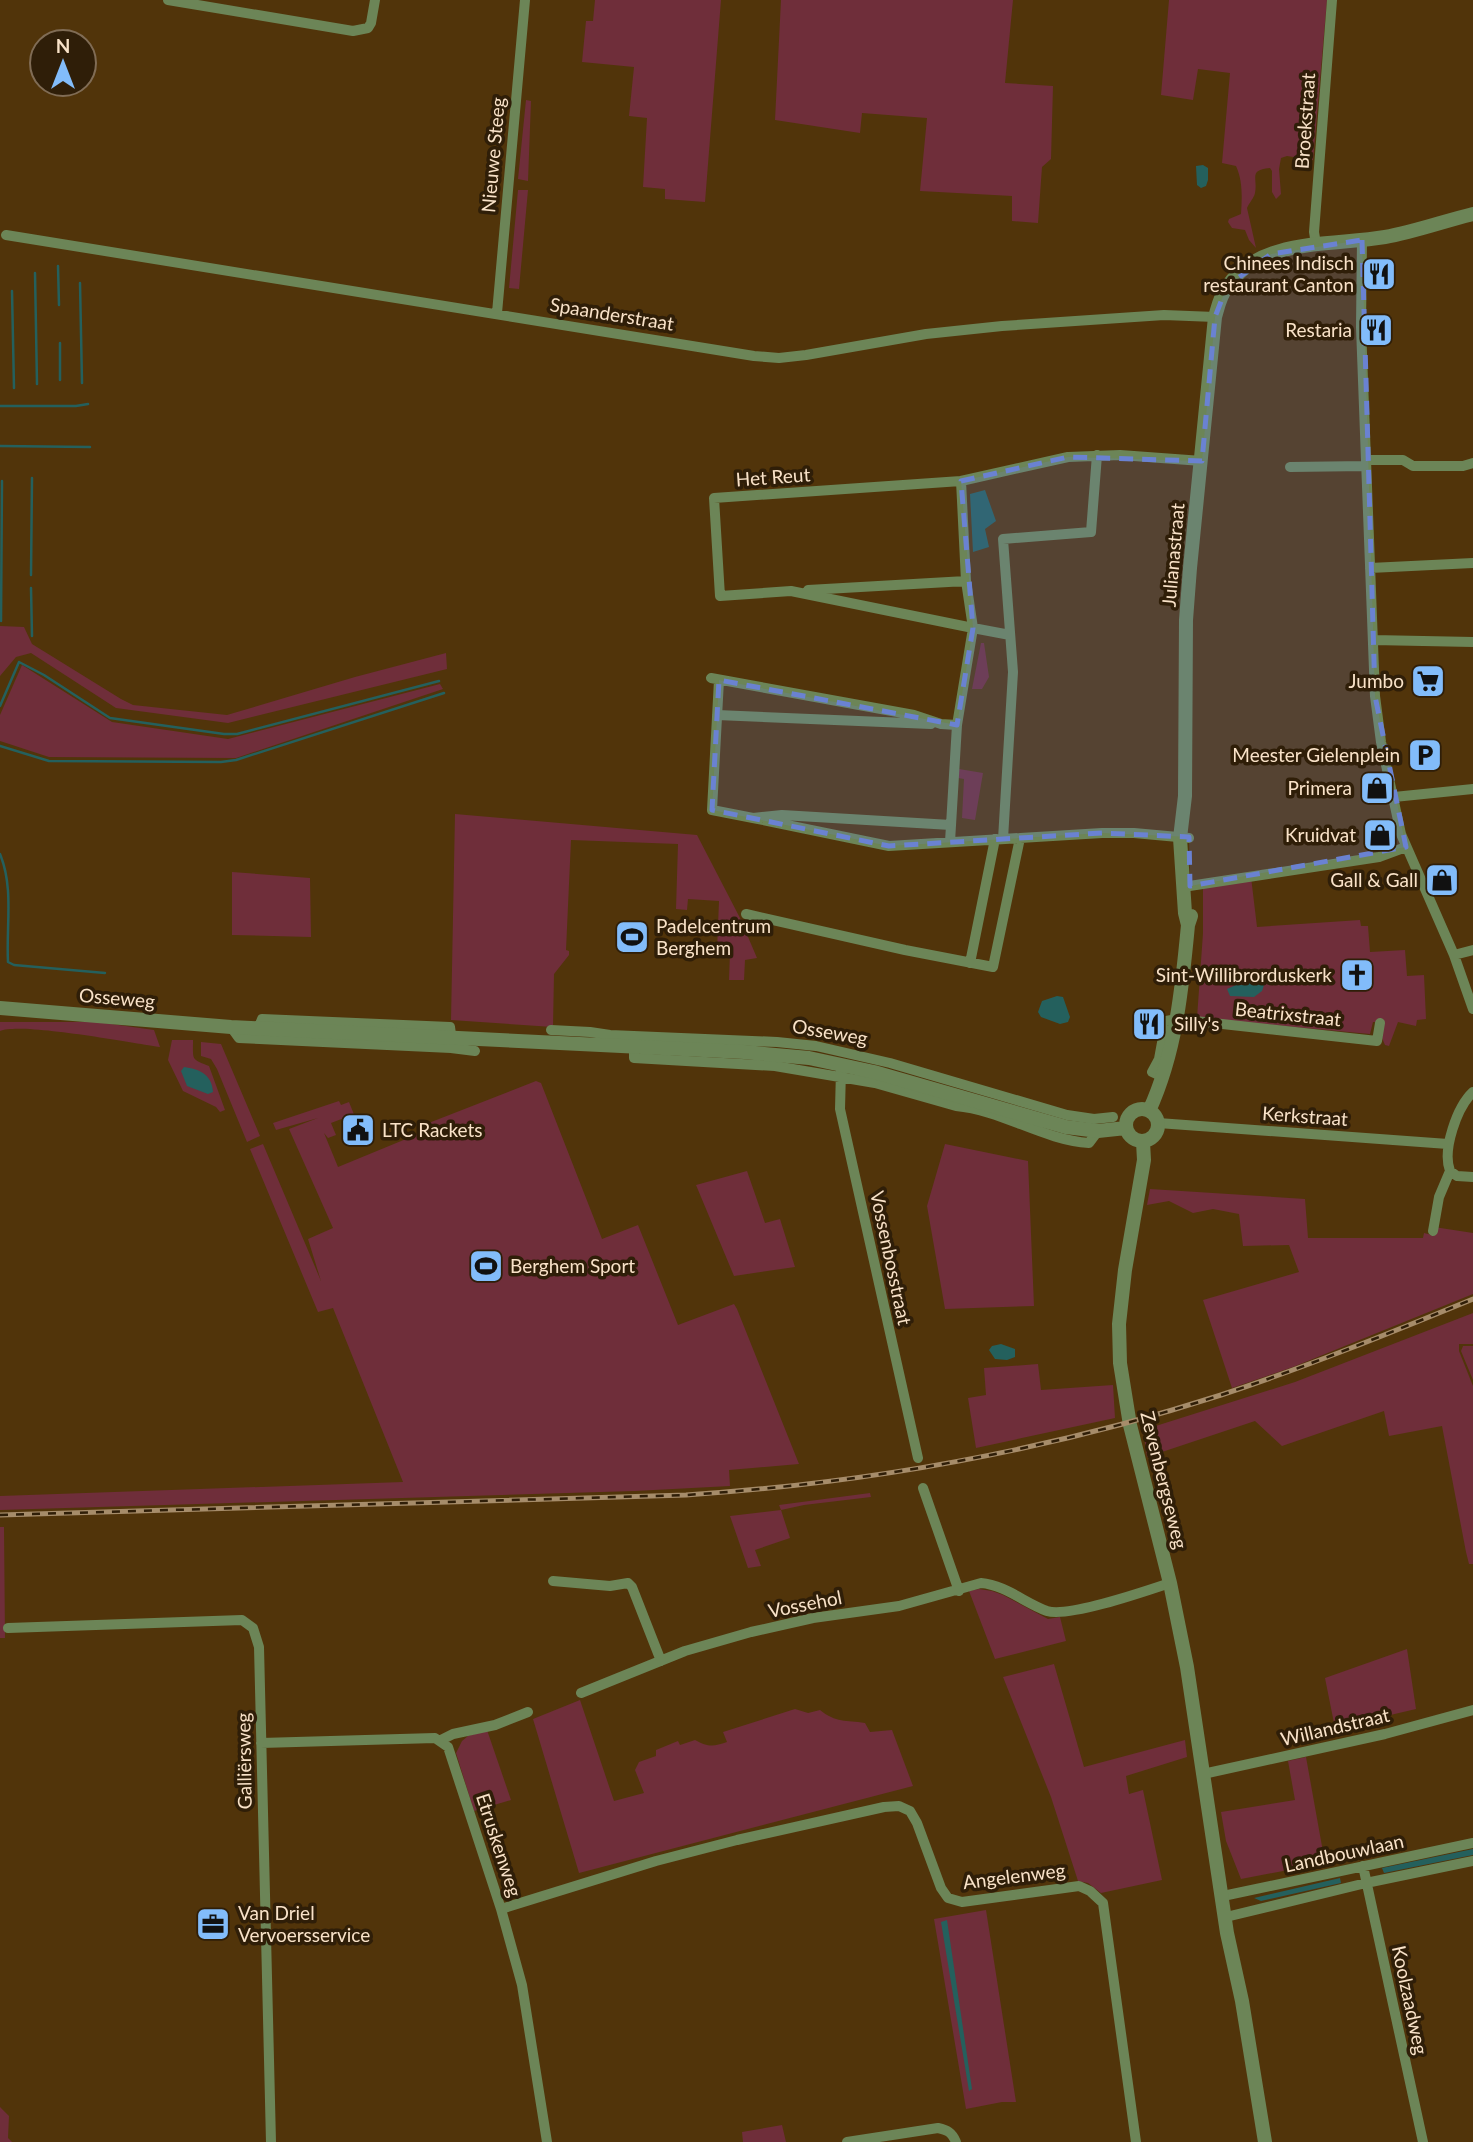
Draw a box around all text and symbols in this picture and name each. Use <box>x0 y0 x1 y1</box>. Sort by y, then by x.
north arrow <box>28 28 98 98</box>
text: N <box>56 34 70 57</box>
street label: Broekstraat <box>1290 72 1319 170</box>
street label: Nieuwe Steeg <box>476 96 509 214</box>
place label: Chinees Indisch restaurant Canton <box>1203 251 1354 296</box>
restaurant icon: Chinees Indisch restaurant Canton <box>1360 255 1398 293</box>
street label: Spaanderstraat <box>548 292 676 335</box>
restaurant icon: Restaria <box>1357 311 1395 349</box>
place label: Restaria <box>1285 318 1352 341</box>
street label: Het Reut <box>735 462 811 491</box>
street label: Julianastraat <box>1157 502 1189 608</box>
supermarket icon: Jumbo <box>1409 662 1447 700</box>
place label: Jumbo <box>1349 669 1404 692</box>
parking icon: Meester Gielenplein <box>1406 736 1444 774</box>
place label: Meester Gielenplein <box>1232 743 1400 766</box>
shop icon: Primera <box>1358 769 1396 807</box>
place label: Primera <box>1287 776 1352 799</box>
shop icon: Kruidvat <box>1361 816 1399 854</box>
place label: Kruidvat <box>1285 823 1356 846</box>
shop icon: Gall & Gall <box>1423 861 1461 899</box>
place label: Gall & Gall <box>1330 868 1418 891</box>
place label: Padelcentrum Berghem <box>656 914 771 959</box>
sports icon: Padelcentrum Berghem <box>613 918 651 956</box>
church icon: Sint-Willibrorduskerk <box>1338 956 1376 994</box>
place label: Sint-Willibrorduskerk <box>1156 963 1332 986</box>
street label: Osseweg <box>78 983 156 1012</box>
street label: Beatrixstraat <box>1234 996 1342 1031</box>
restaurant icon: Silly's <box>1130 1005 1168 1043</box>
place label: Silly's <box>1174 1012 1220 1035</box>
street label: Osseweg <box>791 1014 870 1049</box>
street label: Kerkstraat <box>1261 1101 1349 1130</box>
public building icon: LTC Rackets <box>339 1111 377 1149</box>
place label: LTC Rackets <box>382 1118 483 1141</box>
street label: Vossenbosstraat <box>866 1189 917 1327</box>
sports icon: Berghem Sport <box>467 1247 505 1285</box>
place label: Berghem Sport <box>510 1254 635 1277</box>
street label: Zevenbergseweg <box>1136 1409 1193 1551</box>
street label: Vossehol <box>766 1585 844 1622</box>
street label: Willandstraat <box>1278 1703 1392 1750</box>
street label: Galliërsweg <box>231 1712 256 1810</box>
street label: Etruskenweg <box>472 1790 527 1900</box>
street label: Landbouwlaan <box>1282 1829 1406 1876</box>
street label: Angelenweg <box>961 1858 1067 1893</box>
place label: Van Driel Vervoersservice <box>238 1901 370 1946</box>
office icon: Van Driel Vervoersservice <box>194 1905 232 1943</box>
street label: Koolzaadweg <box>1388 1943 1433 2057</box>

